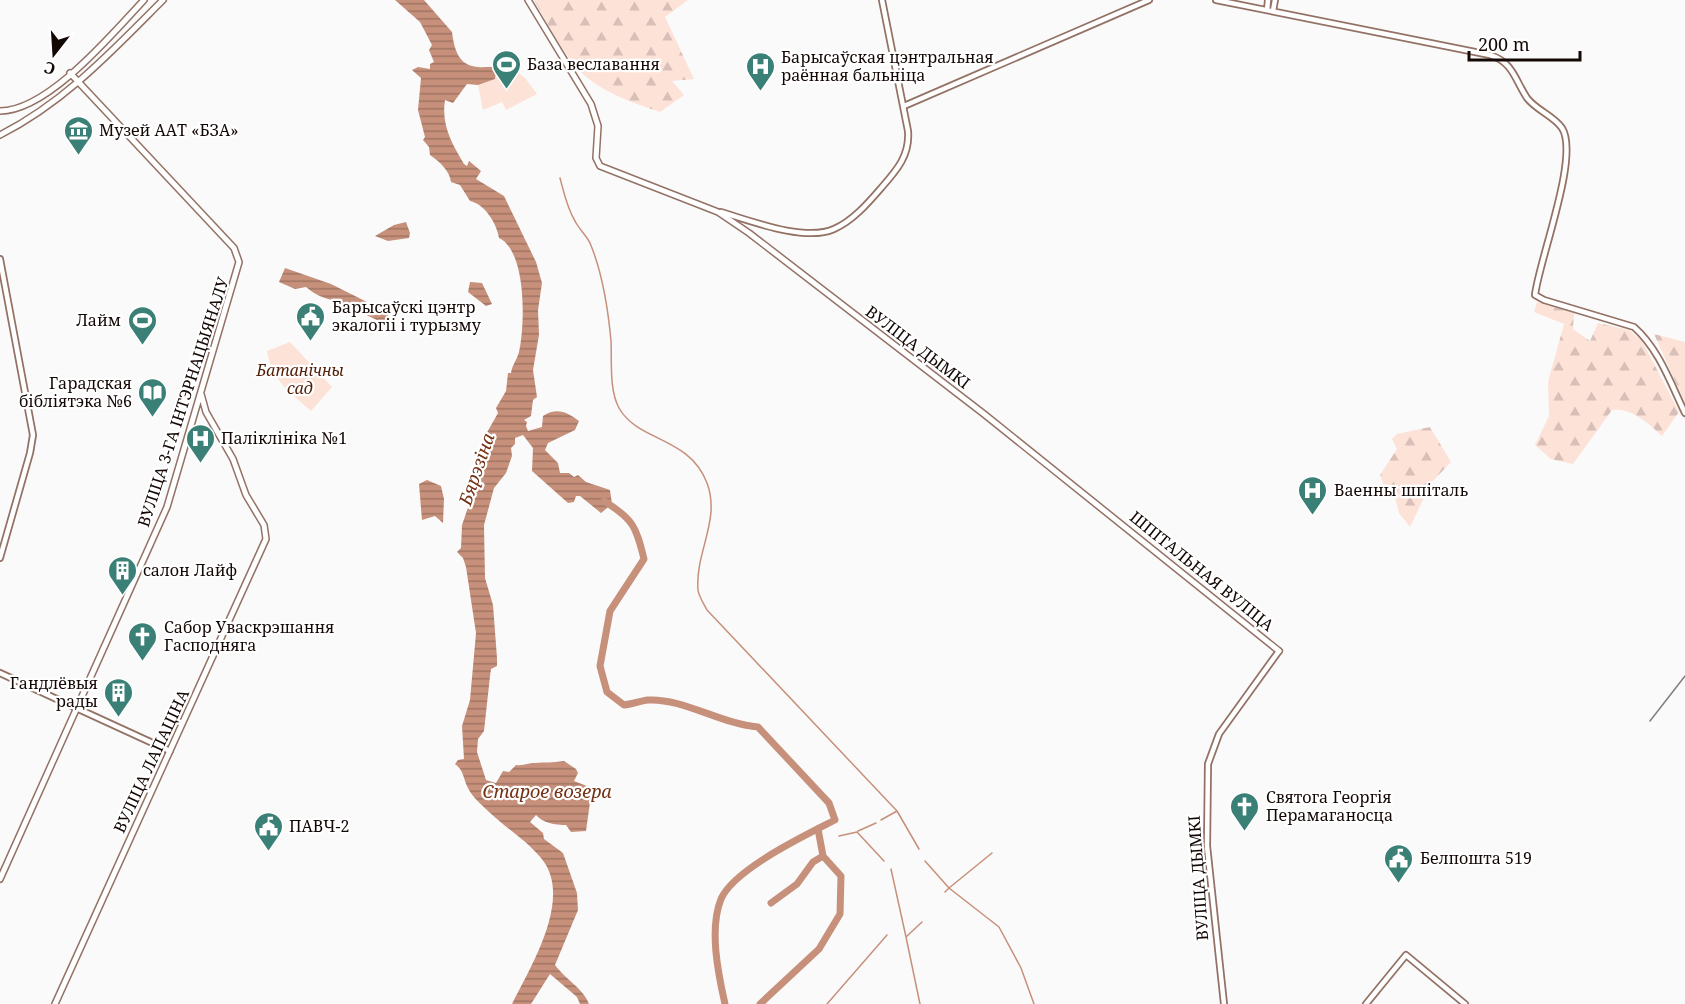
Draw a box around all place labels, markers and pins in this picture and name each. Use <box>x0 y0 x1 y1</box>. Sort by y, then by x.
place label: Барысаўская цэнтральная раённая бальніца <box>781 46 994 86</box>
sports icon: База веславання <box>490 48 522 90</box>
hospital icon: Барысаўская цэнтральная раённая бальніца <box>744 50 776 92</box>
place label: База веславання <box>527 53 660 75</box>
museum icon: Музей ААТ «БЗА» <box>62 114 94 156</box>
place label: Музей ААТ «БЗА» <box>99 119 239 141</box>
place label: Барысаўскі цэнтр экалогіі і турызму <box>332 296 482 336</box>
public building icon: Барысаўскі цэнтр экалогіі і турызму <box>295 300 327 342</box>
sports icon: Лайм <box>126 304 158 346</box>
place label: Лайм <box>76 309 121 331</box>
place label: Гарадская бібліятэка №6 <box>19 372 132 412</box>
library icon: Гарадская бібліятэка №6 <box>137 376 169 418</box>
hospital icon: Паліклініка №1 <box>184 422 216 464</box>
place label: Паліклініка №1 <box>221 427 347 449</box>
hospital icon: Ваенны шпіталь <box>1297 474 1329 516</box>
place label: Ваенны шпіталь <box>1334 479 1468 501</box>
building icon: салон Лайф <box>106 554 138 596</box>
place label: салон Лайф <box>143 559 237 581</box>
place label: Сабор Уваскрэшання Гасподняга <box>164 616 334 656</box>
church icon: Сабор Уваскрэшання Гасподняга <box>127 620 159 662</box>
place label: Гандлёвыя рады <box>10 672 98 712</box>
building icon: Гандлёвыя рады <box>103 676 135 718</box>
place label: Святога Георгія Перамаганосца <box>1266 786 1393 826</box>
church icon: Святога Георгія Перамаганосца <box>1229 790 1261 832</box>
public building icon: ПАВЧ-2 <box>252 810 284 852</box>
place label: ПАВЧ-2 <box>289 815 349 837</box>
public building icon: Белпошта 519 <box>1383 842 1415 884</box>
place label: Белпошта 519 <box>1420 847 1532 869</box>

